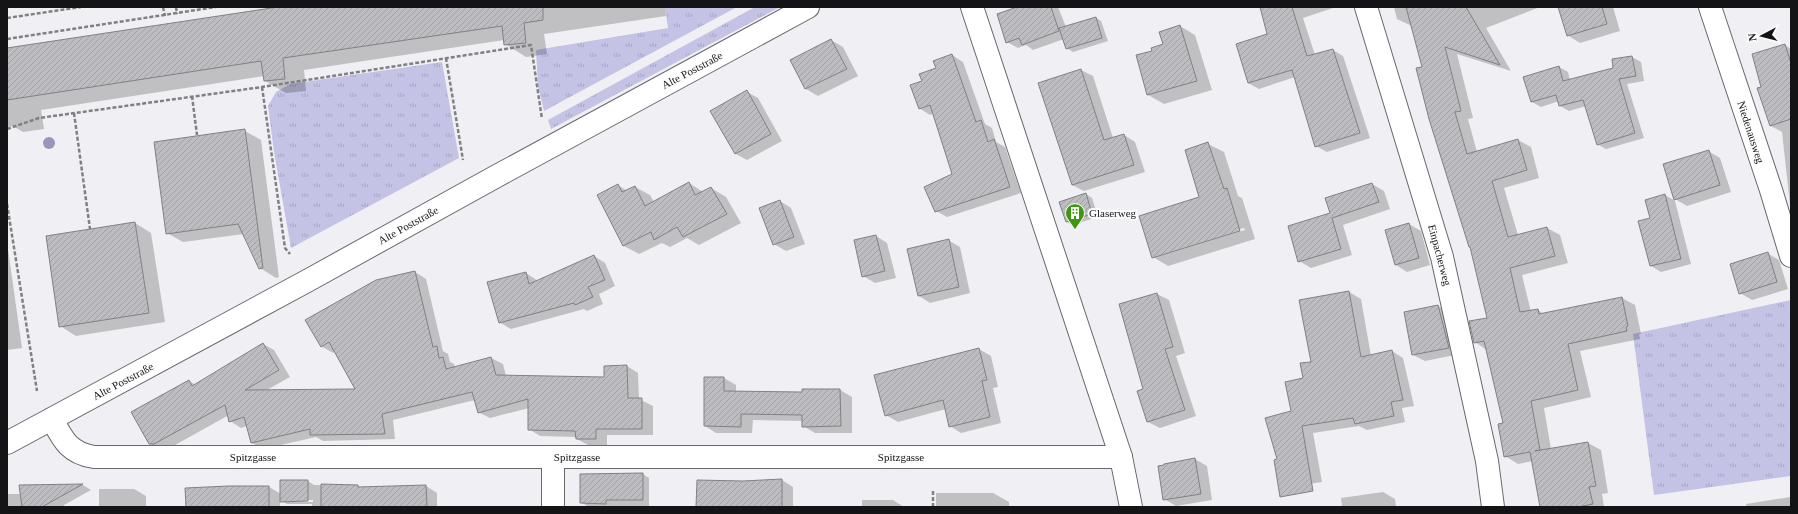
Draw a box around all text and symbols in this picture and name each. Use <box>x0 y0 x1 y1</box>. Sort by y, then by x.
north arrow <box>1742 16 1782 56</box>
text: N <box>1746 32 1759 42</box>
street label: Alte Poststraße <box>660 49 724 91</box>
street label: Niedenausweg <box>1735 99 1767 165</box>
building icon: Glaserweg <box>1064 202 1086 230</box>
street label: Alte Poststraße <box>376 203 440 246</box>
place label: Glaserweg <box>1089 207 1137 219</box>
street label: Einpacherweg <box>1426 223 1454 287</box>
street label: Alte Poststraße <box>91 360 155 402</box>
street label: Spitzgasse <box>230 451 276 463</box>
street label: Spitzgasse <box>554 451 600 463</box>
street label: Spitzgasse <box>878 451 924 463</box>

